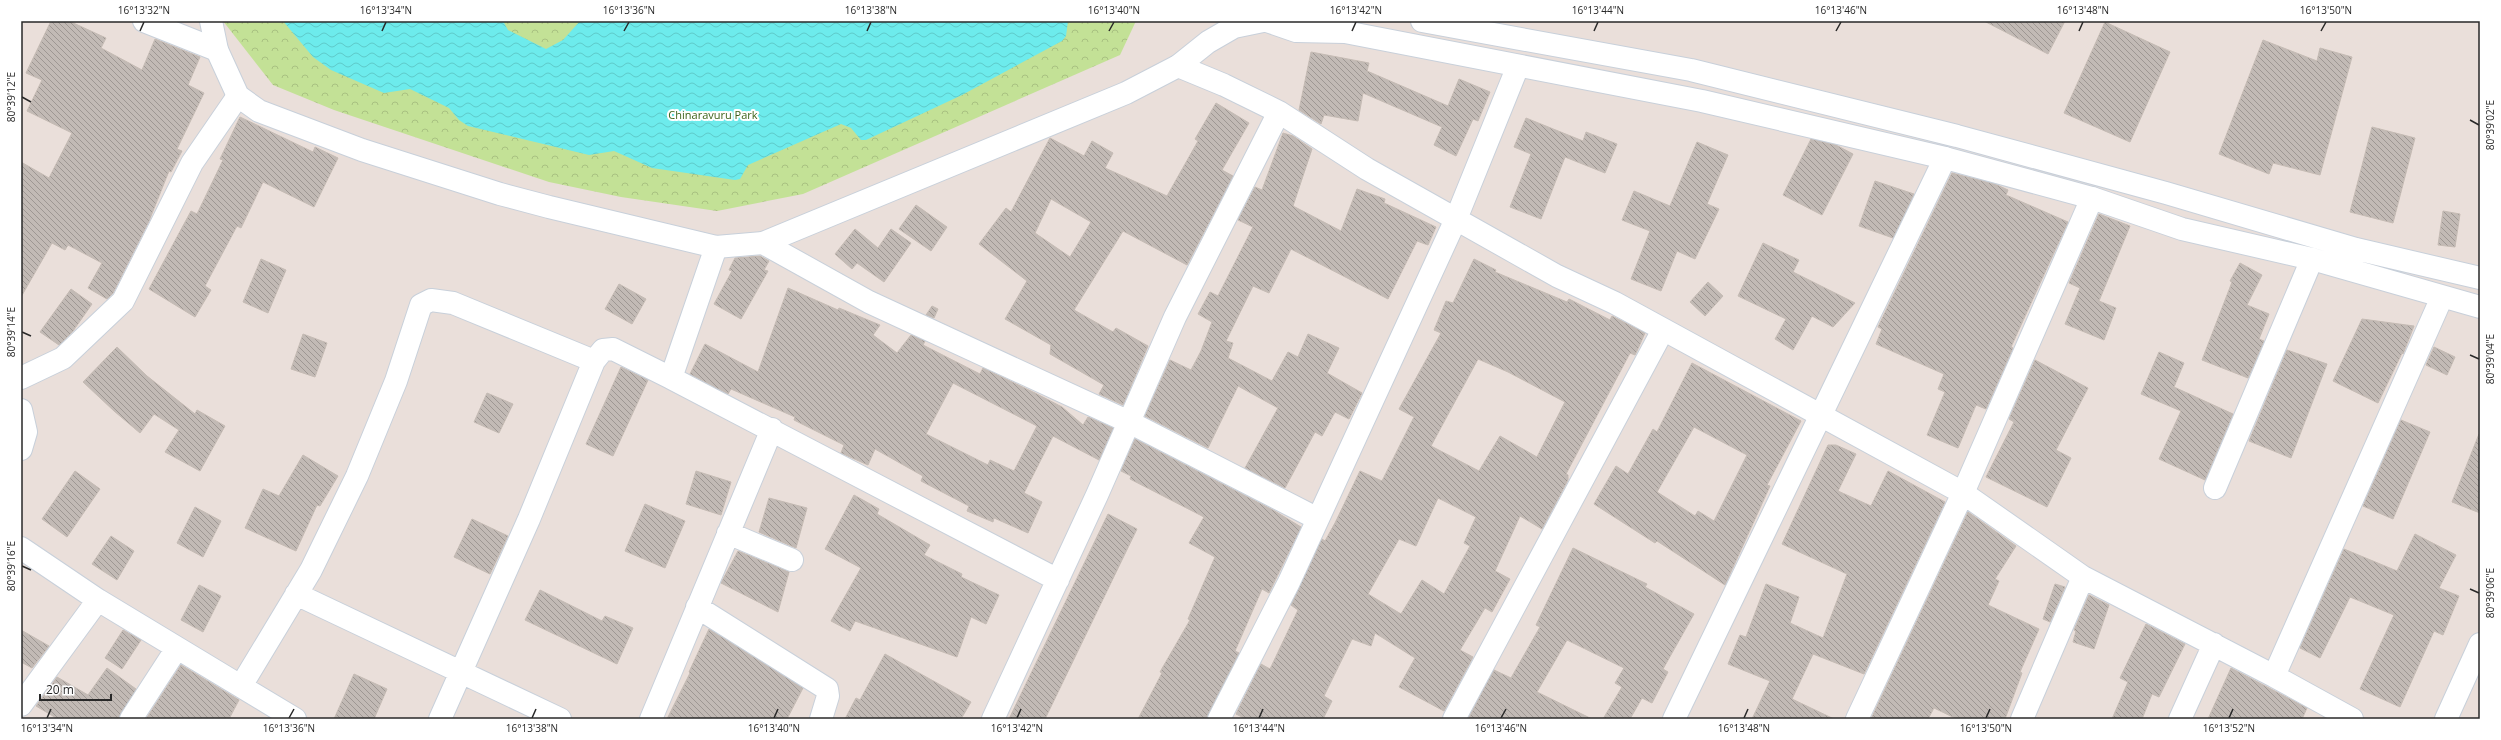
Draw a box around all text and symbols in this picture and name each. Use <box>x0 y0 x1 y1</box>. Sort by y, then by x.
text: 16°13'32"N <box>118 3 170 17</box>
text: 16°13'34"N <box>360 3 412 17</box>
text: 16°13'36"N <box>603 3 655 17</box>
text: 16°13'38"N <box>845 3 897 17</box>
text: 16°13'40"N <box>1088 3 1140 17</box>
text: 16°13'42"N <box>1330 3 1382 17</box>
text: 16°13'44"N <box>1572 3 1624 17</box>
text: 16°13'46"N <box>1815 3 1867 17</box>
text: 16°13'48"N <box>2057 3 2109 17</box>
text: 16°13'50"N <box>2300 3 2352 17</box>
text: 80°39'12"E <box>4 72 18 122</box>
text: 80°39'02"E <box>2483 100 2497 150</box>
park label: Chinaravuru Park <box>668 107 758 122</box>
text: 80°39'14"E <box>4 307 18 357</box>
text: 80°39'04"E <box>2483 334 2497 384</box>
text: 80°39'16"E <box>4 541 18 591</box>
text: 80°39'06"E <box>2483 568 2497 618</box>
scale bar <box>40 676 111 702</box>
text: 20 m <box>46 681 74 698</box>
text: 16°13'34"N <box>21 721 73 735</box>
text: 16°13'36"N <box>263 721 315 735</box>
text: 16°13'38"N <box>506 721 558 735</box>
text: 16°13'40"N <box>748 721 800 735</box>
text: 16°13'42"N <box>991 721 1043 735</box>
text: 16°13'44"N <box>1233 721 1285 735</box>
text: 16°13'46"N <box>1475 721 1527 735</box>
text: 16°13'48"N <box>1718 721 1770 735</box>
text: 16°13'50"N <box>1960 721 2012 735</box>
text: 16°13'52"N <box>2203 721 2255 735</box>

